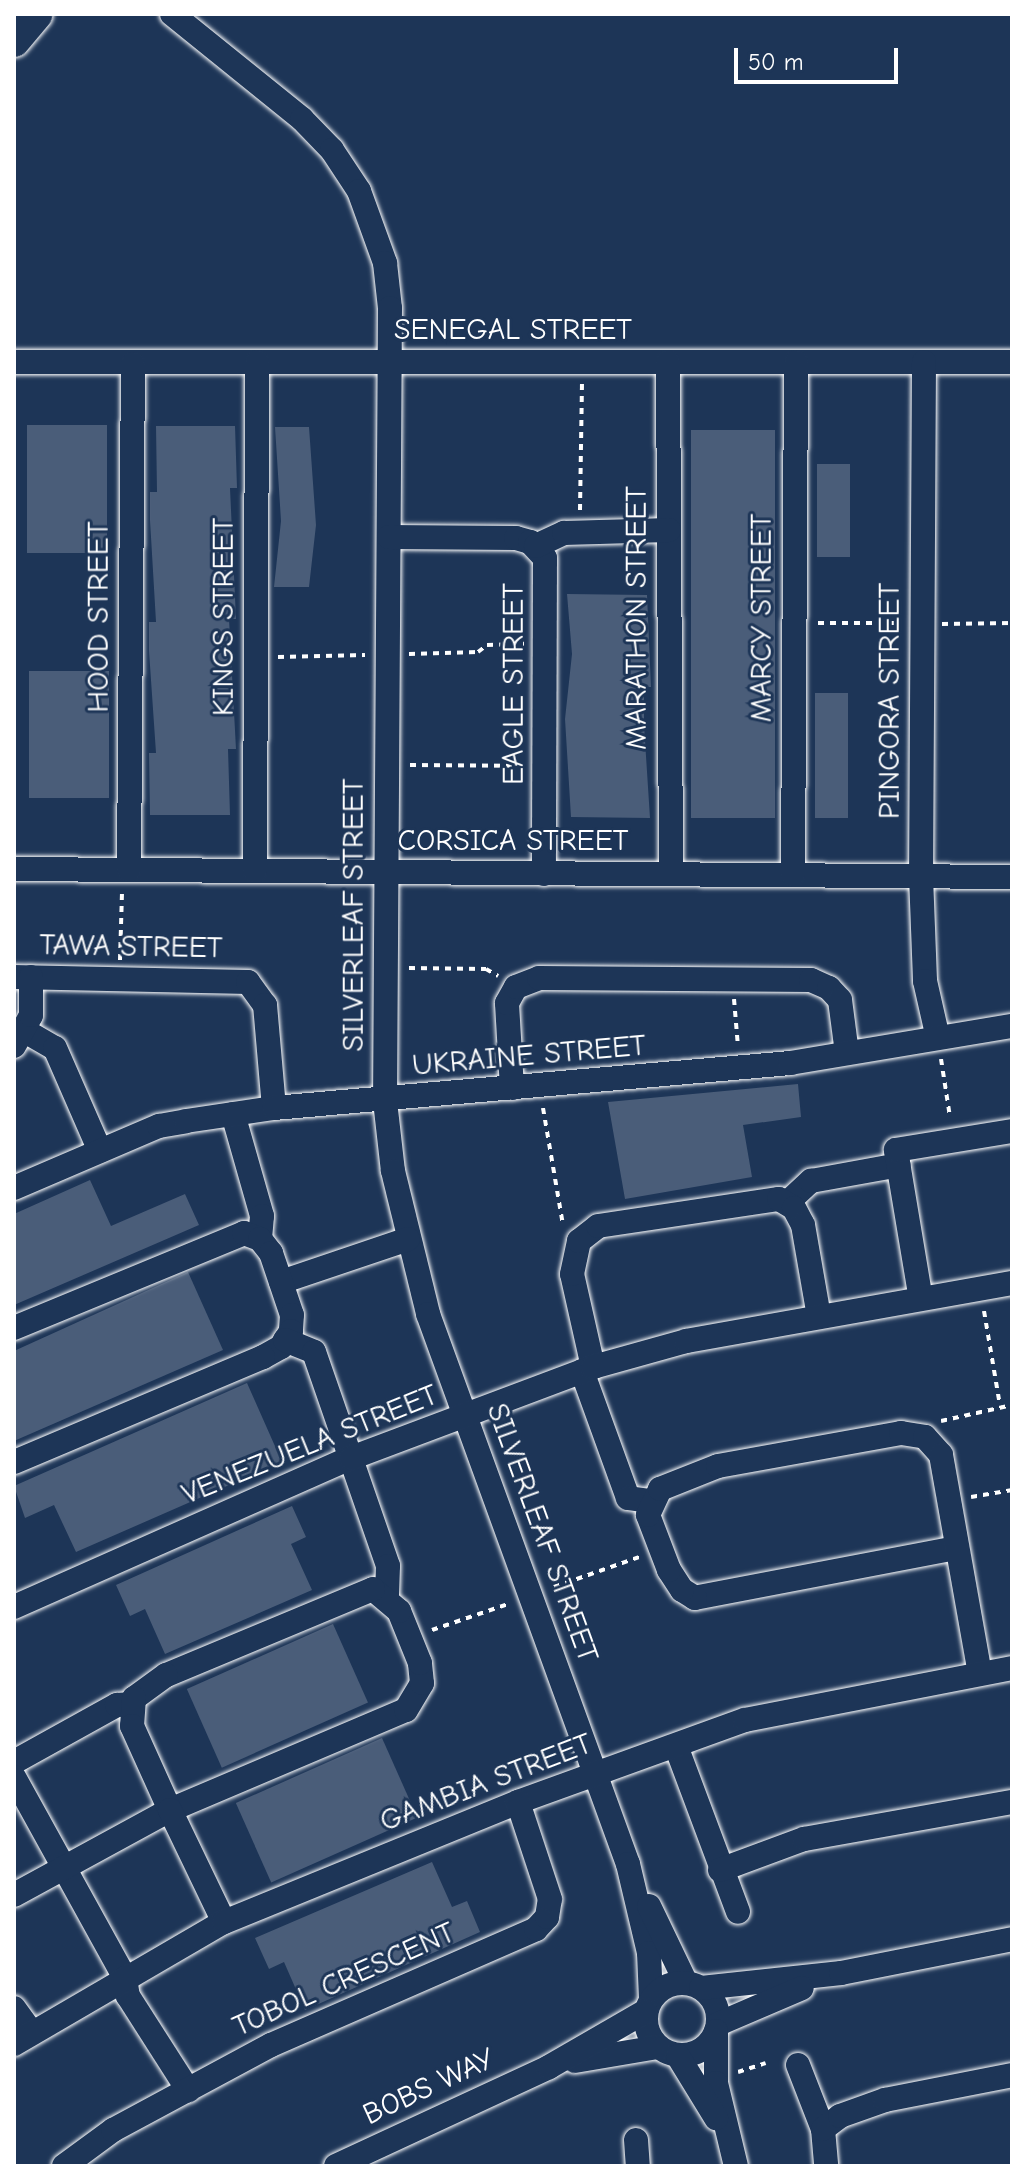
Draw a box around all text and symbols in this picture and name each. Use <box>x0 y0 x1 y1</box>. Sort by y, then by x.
scale bar <box>738 32 902 82</box>
text: 50 m <box>748 48 804 76</box>
street label: SENEGAL STREET <box>394 312 632 348</box>
street label: MARATHON STREET <box>619 486 655 750</box>
street label: MARCY STREET <box>744 514 780 722</box>
street label: KINGS STREET <box>206 518 242 716</box>
street label: HOOD STREET <box>81 521 117 713</box>
street label: EAGLE STREET <box>496 583 532 785</box>
street label: PINGORA STREET <box>872 583 908 819</box>
street label: SILVERLEAF STREET <box>336 779 372 1051</box>
street label: CORSICA STREET <box>398 823 628 859</box>
street label: TAWA STREET <box>39 927 223 967</box>
street label: UKRAINE STREET <box>411 1028 647 1084</box>
street label: VENEZUELA STREET <box>177 1377 443 1513</box>
street label: SILVERLEAF STREET <box>478 1399 606 1667</box>
street label: GAMBIA STREET <box>375 1726 597 1840</box>
street label: TOBOL CRESCENT <box>227 1915 461 2045</box>
street label: BOBS WAY <box>358 2041 500 2133</box>

